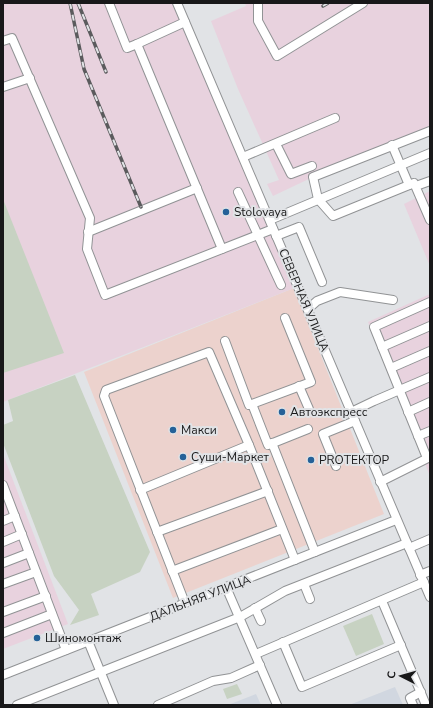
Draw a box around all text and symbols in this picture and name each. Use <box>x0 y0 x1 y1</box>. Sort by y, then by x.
place label: Stolovaya <box>234 204 287 220</box>
marker: Stolovaya <box>221 207 231 217</box>
street label: СЕВЕРНАЯ УЛИЦА <box>275 246 333 354</box>
place label: Автоэкспресс <box>290 404 368 420</box>
marker: Автоэкспресс <box>277 407 287 417</box>
place label: Макси <box>181 422 217 438</box>
marker: Макси <box>168 425 178 435</box>
place label: Суши-Маркет <box>191 449 270 465</box>
marker: Суши-Маркет <box>178 452 188 462</box>
place label: PROТЕКТОР <box>319 452 390 468</box>
marker: PROТЕКТОР <box>306 455 316 465</box>
street label: ДАЛЬНЯЯ УЛИЦА <box>147 571 253 625</box>
place label: Шиномонтаж <box>45 630 122 646</box>
marker: Шиномонтаж <box>32 633 42 643</box>
north arrow <box>381 656 421 696</box>
text: С <box>384 670 399 680</box>

